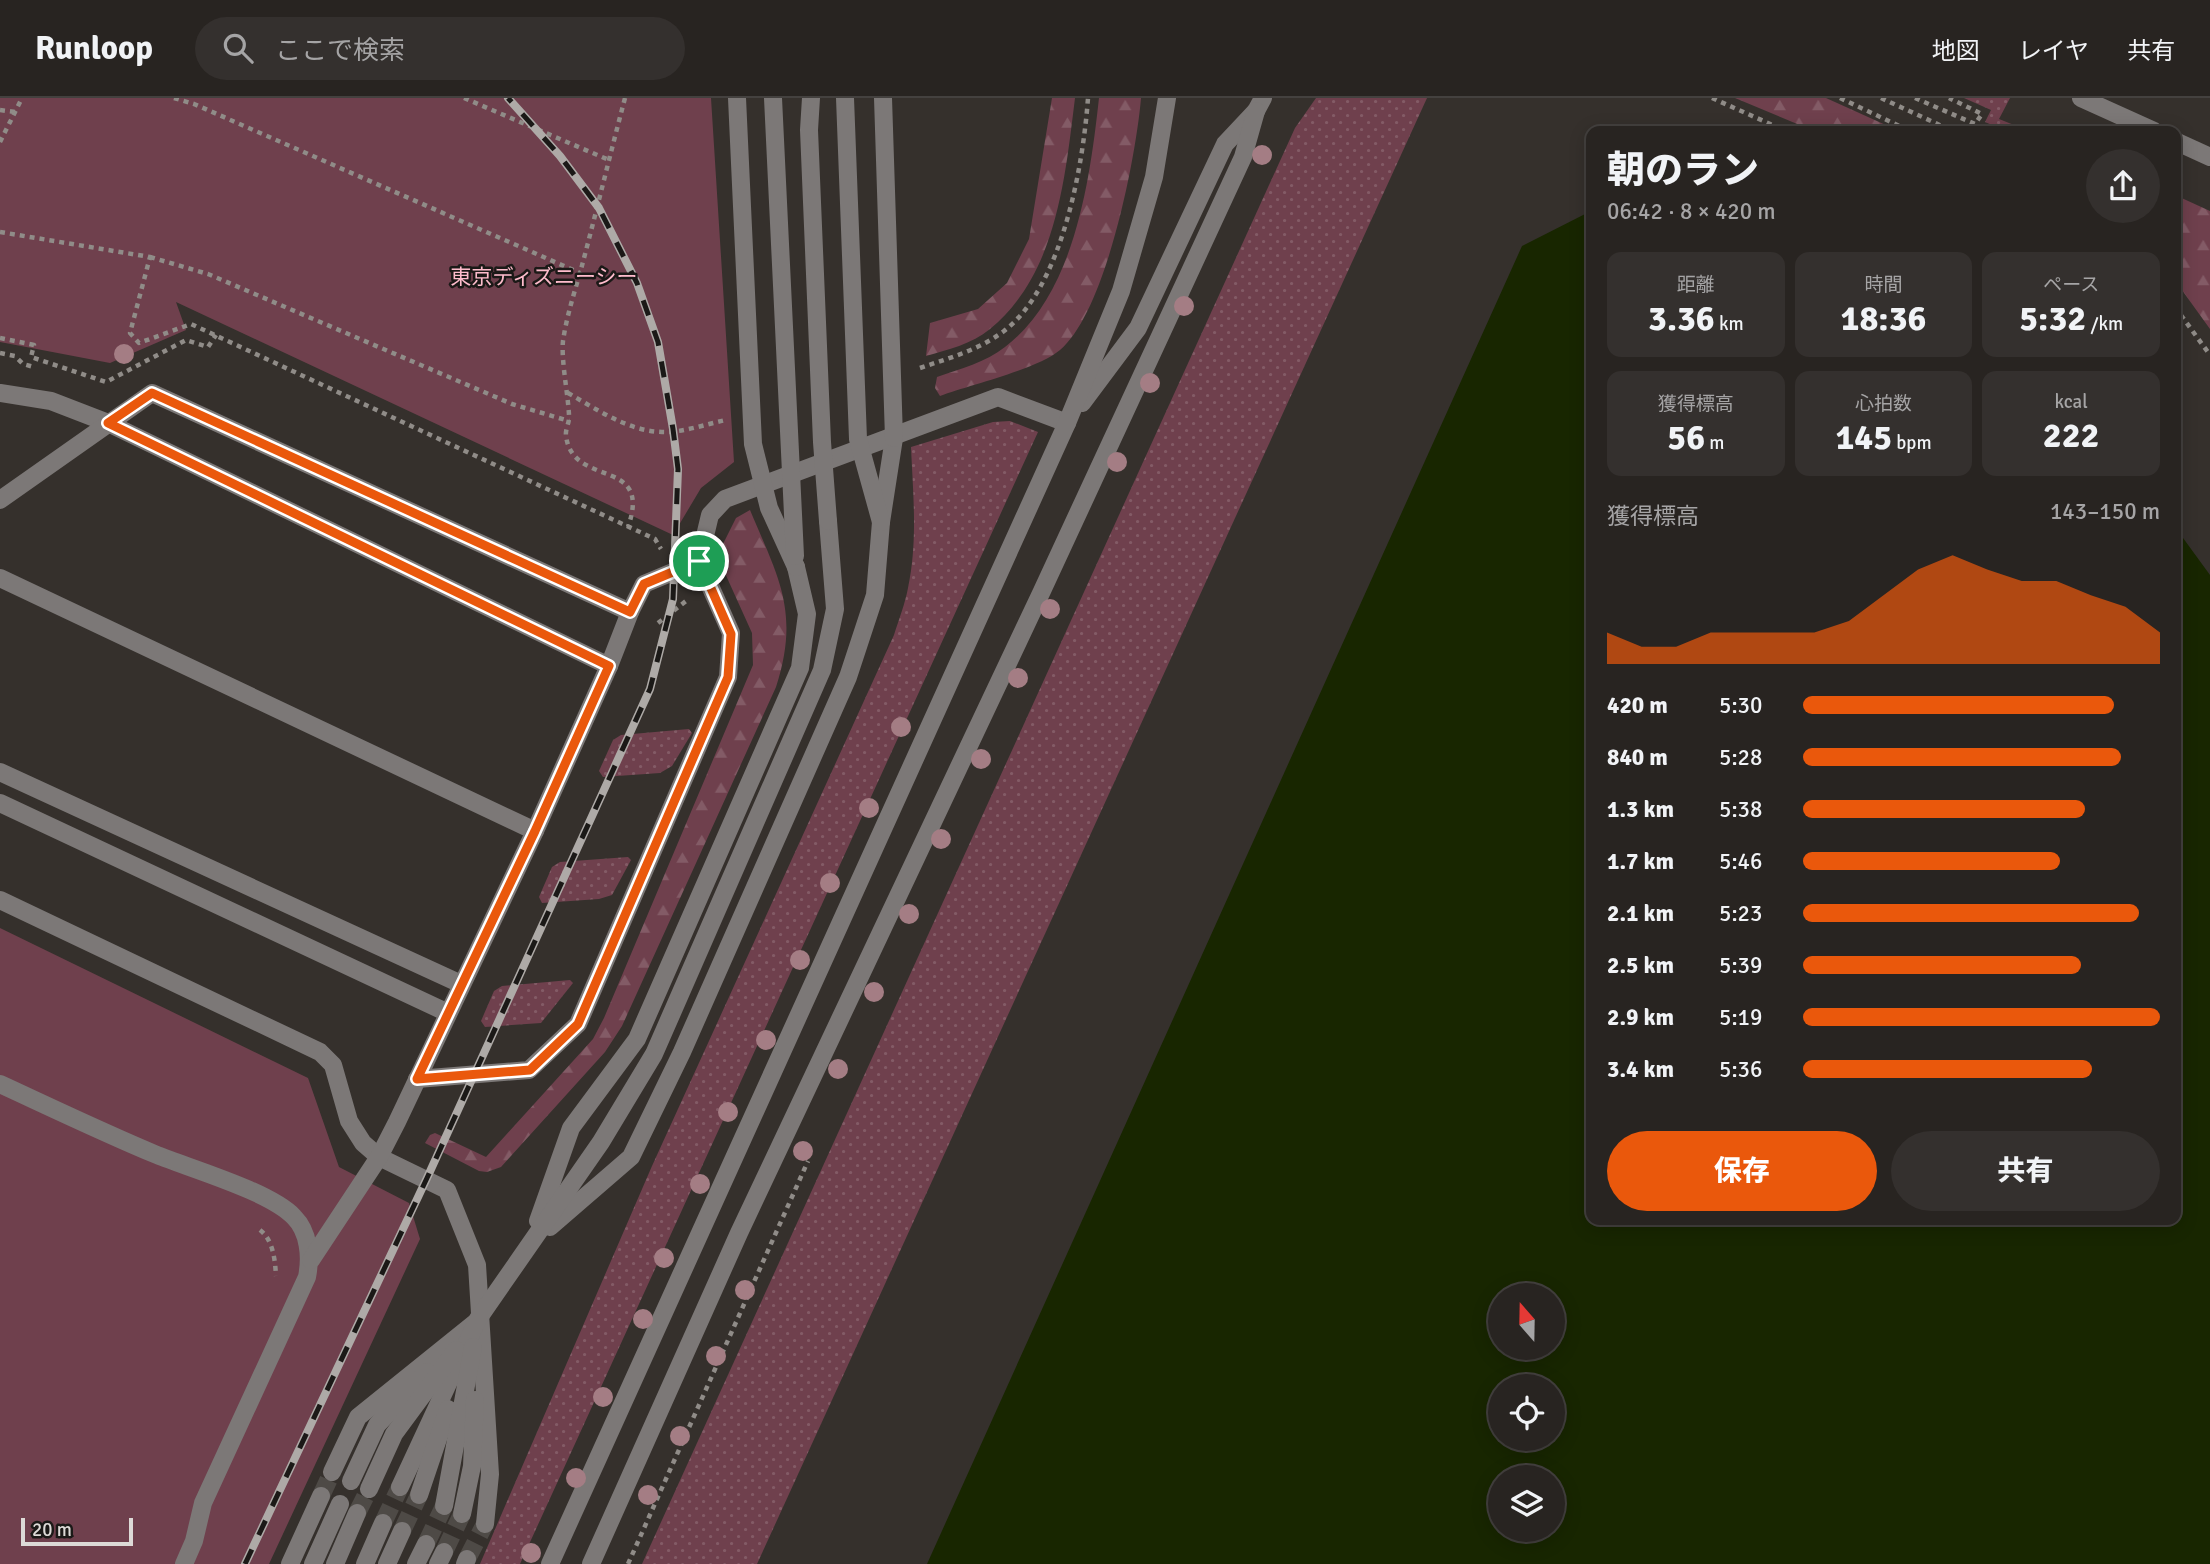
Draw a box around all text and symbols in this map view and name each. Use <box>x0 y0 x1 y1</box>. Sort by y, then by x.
search box <box>195 17 685 80</box>
text: Runloop <box>35 28 153 69</box>
icon: search <box>219 29 257 67</box>
text: ここで検索 <box>275 35 405 67</box>
text: 地図 <box>1932 36 1980 66</box>
text: レイヤ <box>2018 36 2089 66</box>
text: 共有 <box>2127 36 2175 66</box>
text: 朝のラン <box>1607 147 1759 194</box>
button: share <box>2086 149 2160 223</box>
text: 06:42 · 8 × 420 m <box>1607 197 1776 226</box>
park label: 東京ディズニーシー <box>450 264 638 290</box>
text: 距離 <box>1677 273 1715 297</box>
text: 時間 <box>1864 273 1903 297</box>
text: ペース <box>2043 273 2099 297</box>
text: 3.36 <box>1648 297 1715 340</box>
text: 18:36 <box>1841 297 1926 340</box>
text: 5:32 <box>2019 297 2086 340</box>
text: km <box>1715 312 1744 336</box>
text: /km <box>2086 312 2123 336</box>
text: kcal <box>2055 390 2088 414</box>
text: 獲得標高 <box>1658 392 1734 416</box>
text: 心拍数 <box>1855 392 1912 416</box>
text: 222 <box>2043 414 2100 457</box>
text: 56 <box>1667 416 1705 459</box>
text: 145 <box>1835 416 1892 459</box>
text: m <box>1705 431 1724 455</box>
text: bpm <box>1892 431 1932 455</box>
text: 143–150 m <box>2050 497 2160 526</box>
text: 獲得標高 <box>1607 502 1699 531</box>
pin <box>669 531 729 591</box>
icon: arrive <box>680 542 718 580</box>
text: 420 m <box>1607 691 1668 720</box>
text: 5:30 <box>1719 691 1762 720</box>
text: 840 m <box>1607 743 1668 772</box>
text: 5:28 <box>1719 743 1762 772</box>
text: 1.3 km <box>1607 795 1674 824</box>
text: 5:38 <box>1719 795 1762 824</box>
text: 1.7 km <box>1607 847 1674 876</box>
text: 5:46 <box>1719 847 1762 876</box>
text: 2.1 km <box>1607 899 1674 928</box>
text: 5:23 <box>1719 899 1762 928</box>
text: 2.5 km <box>1607 951 1674 980</box>
text: 5:39 <box>1719 951 1762 980</box>
text: 2.9 km <box>1607 1003 1674 1032</box>
text: 5:19 <box>1719 1003 1762 1032</box>
text: 3.4 km <box>1607 1055 1674 1084</box>
text: 5:36 <box>1719 1055 1762 1084</box>
button: 保存 <box>1607 1131 1877 1211</box>
button: 共有 <box>1891 1131 2160 1211</box>
north arrow <box>1488 1283 1564 1360</box>
map controls <box>1488 1283 1565 1542</box>
button: locate <box>1488 1374 1565 1451</box>
button: layers <box>1488 1465 1565 1542</box>
scale bar <box>21 1515 133 1547</box>
text: 20 m <box>32 1518 72 1542</box>

